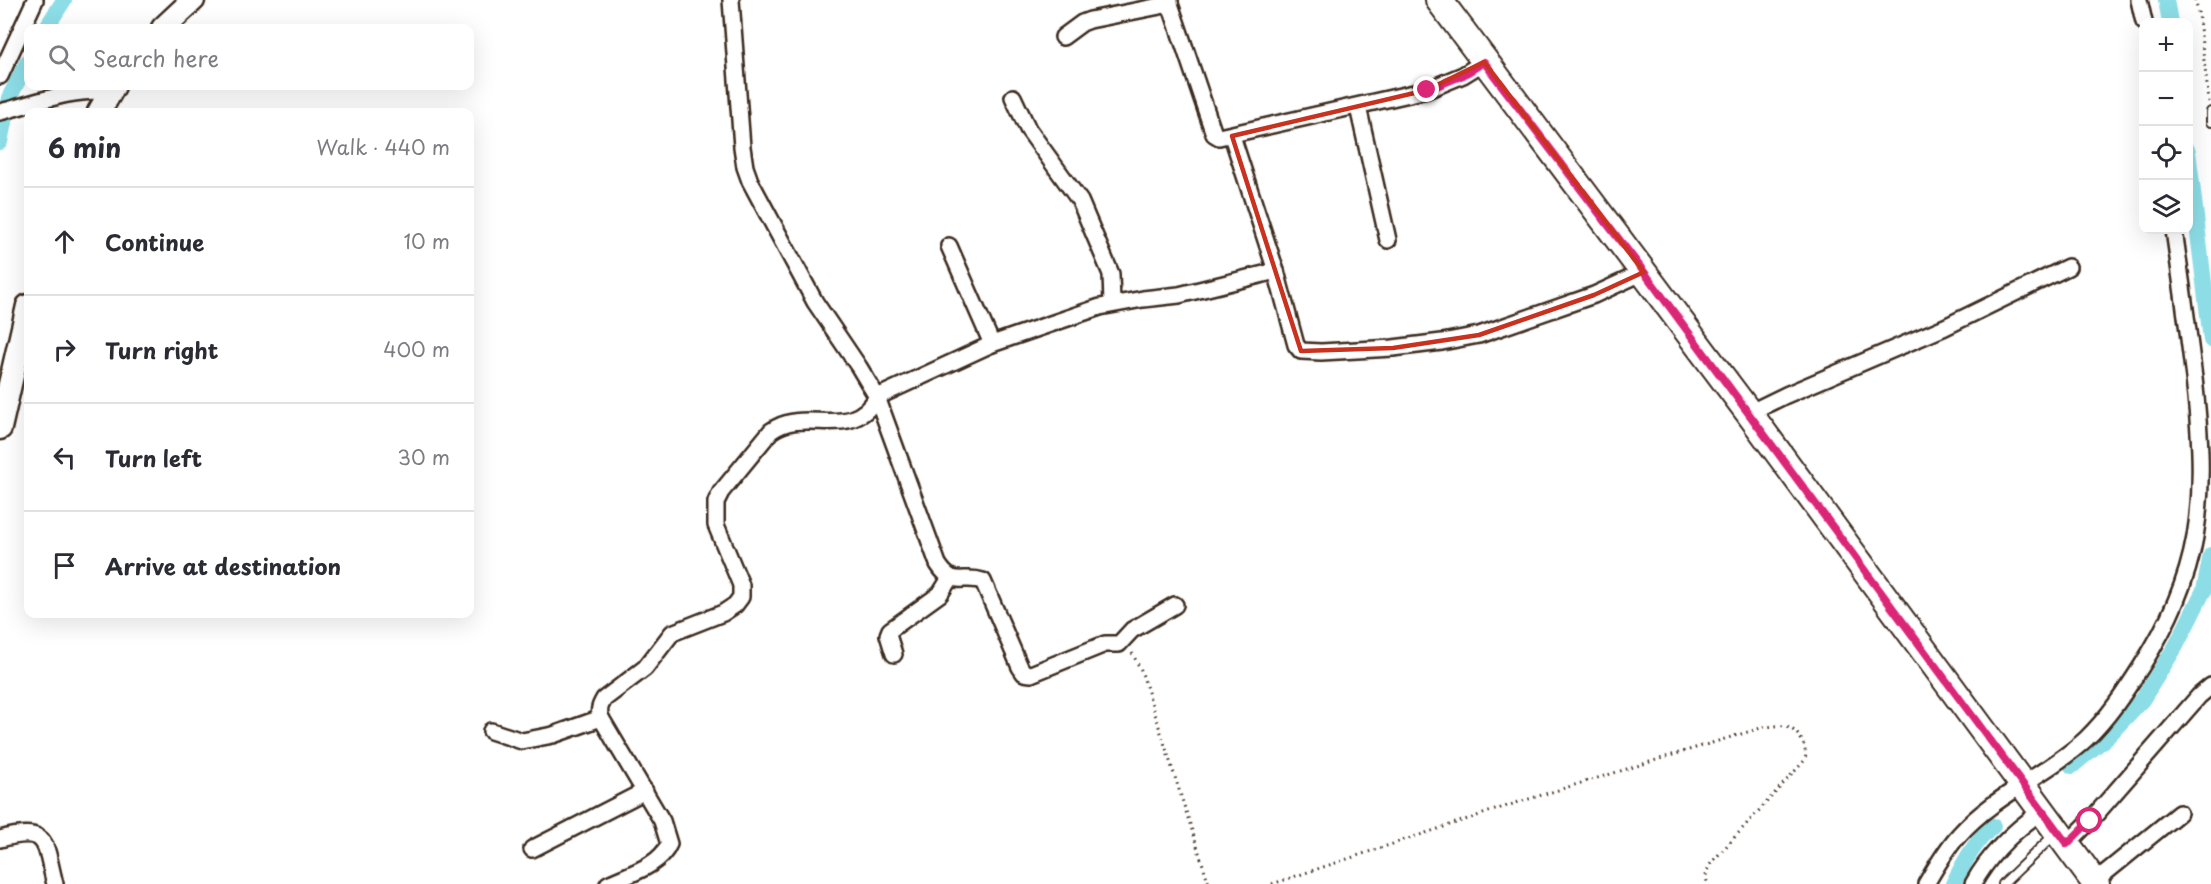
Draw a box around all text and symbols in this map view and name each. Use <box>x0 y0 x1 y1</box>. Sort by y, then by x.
map controls <box>2139 18 2193 234</box>
button: + <box>2139 18 2193 72</box>
search box <box>24 24 474 90</box>
icon: search <box>45 41 78 74</box>
text: Search here <box>93 41 219 74</box>
button: − <box>2139 72 2193 126</box>
route end <box>1413 76 1439 102</box>
button: locate <box>2139 126 2193 180</box>
text: 6 min <box>48 128 121 167</box>
text: Walk · 440 m <box>317 132 450 162</box>
button: layers <box>2139 180 2193 234</box>
icon: ahead <box>48 225 81 258</box>
text: Continue <box>105 225 204 258</box>
text: 10 m <box>403 226 450 256</box>
icon: right <box>48 333 81 366</box>
text: Turn right <box>105 333 218 366</box>
text: 400 m <box>383 334 450 364</box>
icon: left <box>48 441 81 474</box>
text: Turn left <box>105 441 202 474</box>
text: 30 m <box>397 442 450 472</box>
icon: arrive <box>48 549 81 582</box>
text: Arrive at destination <box>105 549 341 582</box>
route start <box>2076 807 2102 833</box>

